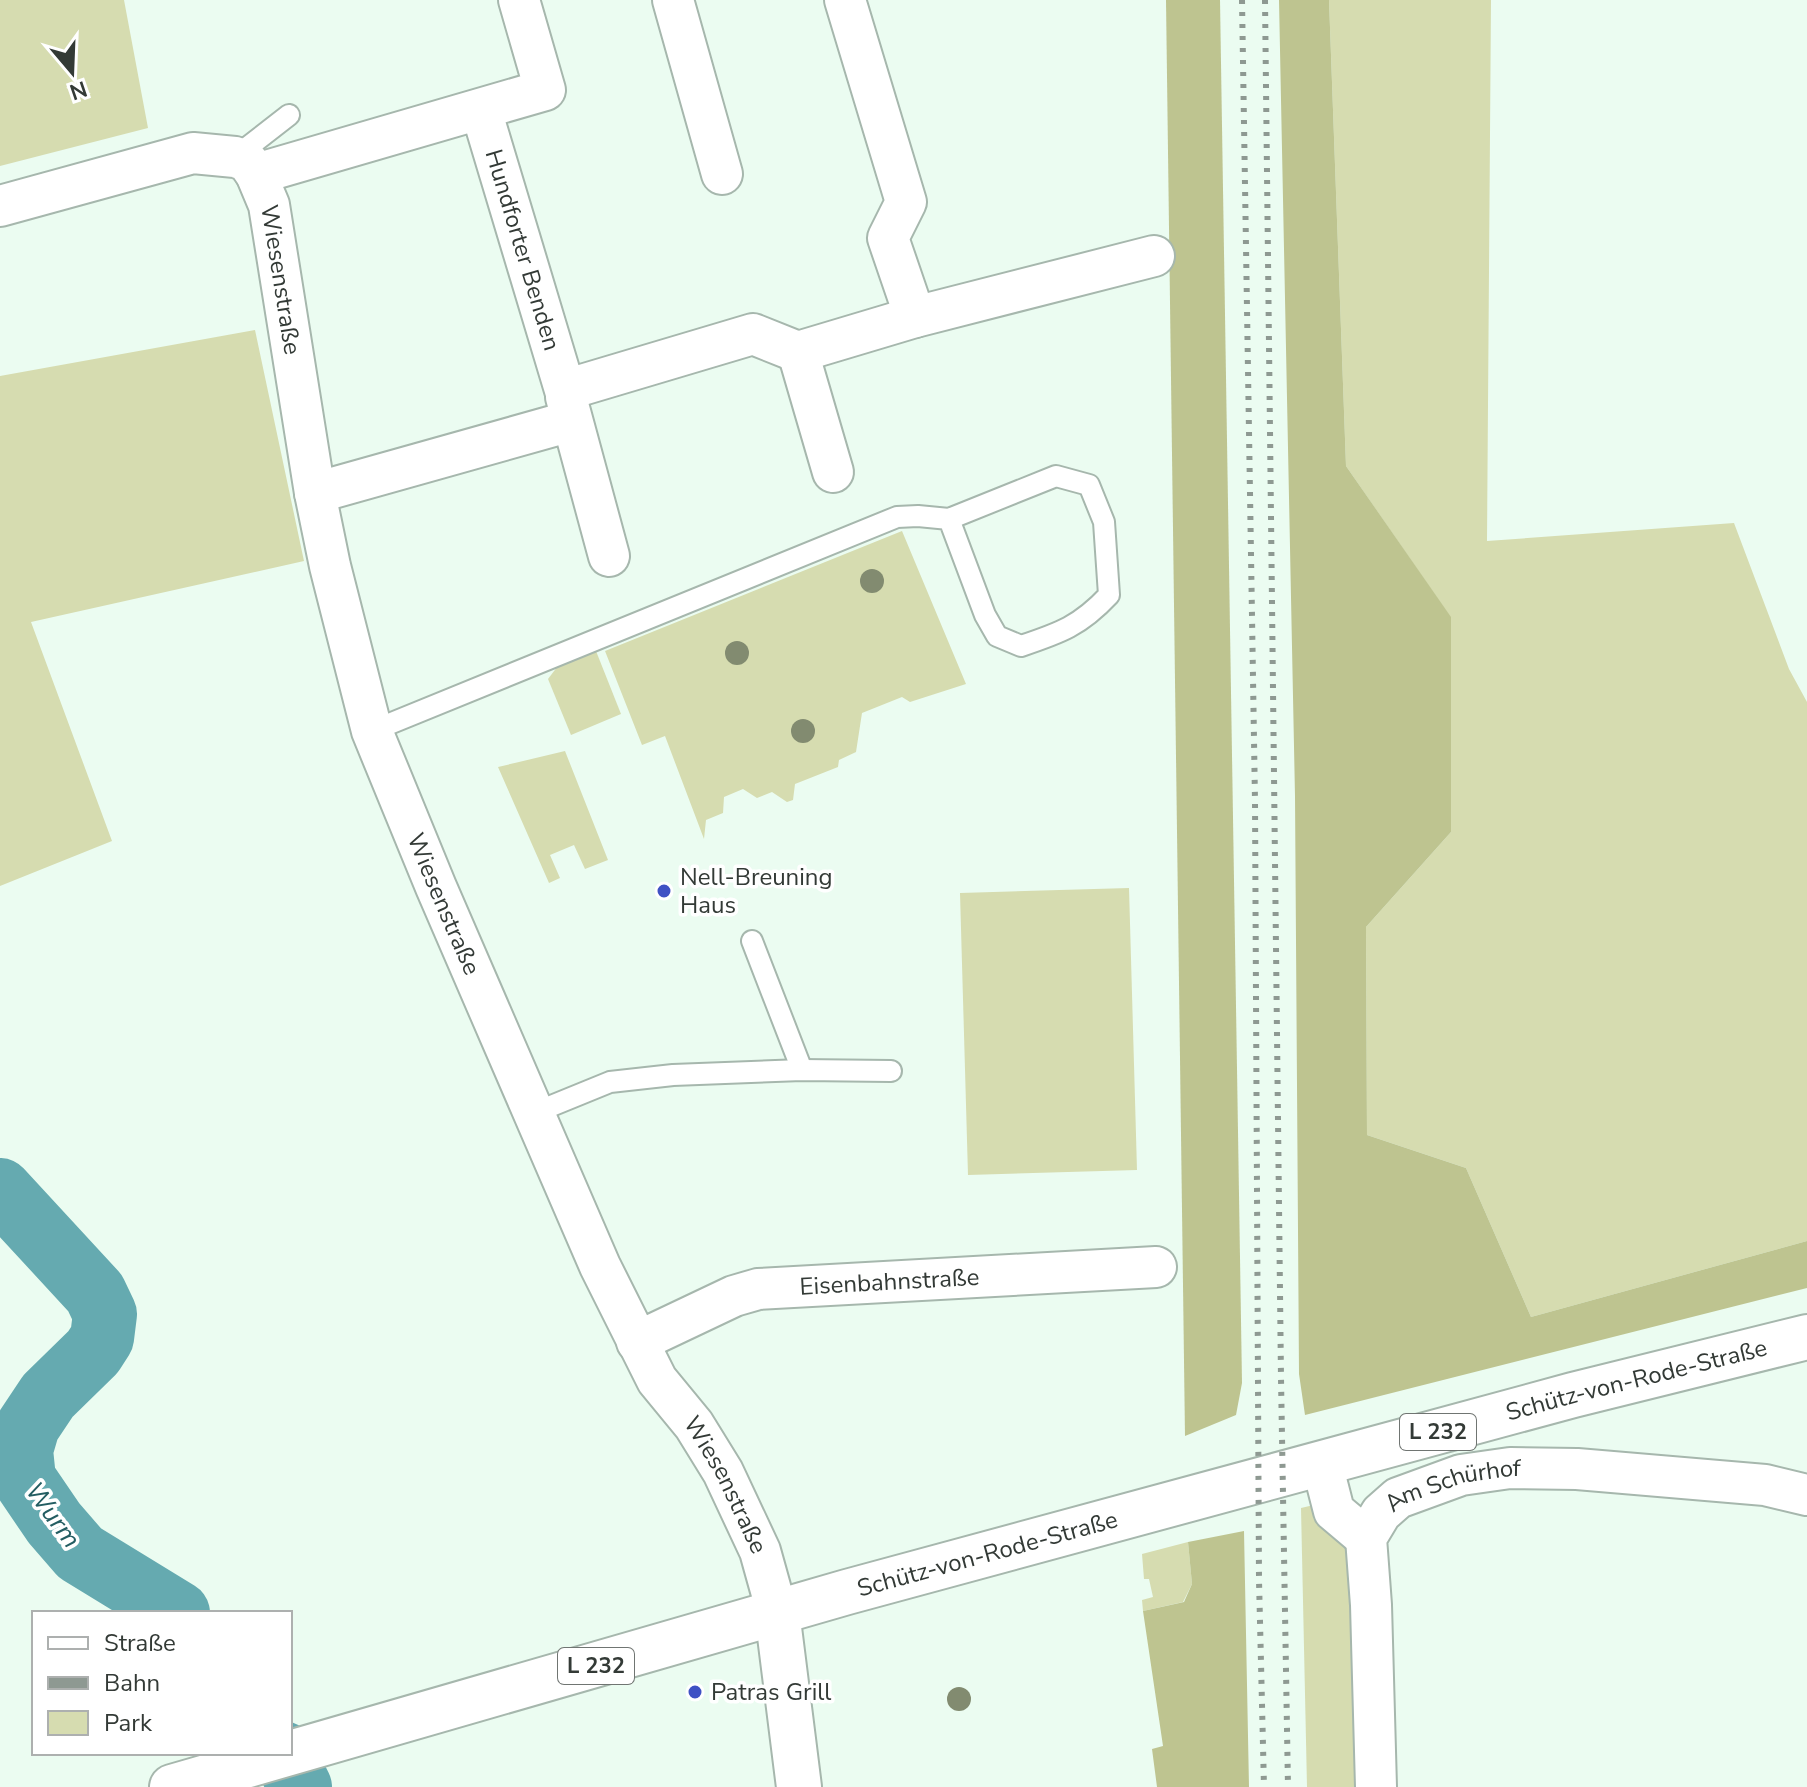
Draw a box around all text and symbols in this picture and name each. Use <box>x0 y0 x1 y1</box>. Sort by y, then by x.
north arrow <box>32 32 112 112</box>
text: N <box>66 73 91 107</box>
street label: Hundforter Benden <box>478 145 568 354</box>
street label: Wiesenstraße <box>253 202 309 357</box>
street label: Wiesenstraße <box>400 828 488 980</box>
place label: Nell-Breuning Haus <box>680 861 833 921</box>
marker: Nell-Breuning Haus <box>655 882 673 900</box>
street label: Eisenbahnstraße <box>799 1261 980 1303</box>
street label: Schütz-von-Rode-Straße <box>1502 1332 1770 1429</box>
street label: Wiesenstraße <box>676 1410 775 1559</box>
road number: L 232 <box>1400 1414 1476 1450</box>
street label: Am Schürhof <box>1377 1452 1522 1519</box>
water label: Wurm <box>17 1475 89 1555</box>
street label: Schütz-von-Rode-Straße <box>854 1503 1121 1605</box>
legend <box>32 1611 292 1755</box>
text: Straße <box>104 1627 176 1659</box>
road number: L 232 <box>558 1648 634 1684</box>
text: Bahn <box>104 1667 160 1699</box>
place label: Patras Grill <box>711 1676 831 1708</box>
marker: Patras Grill <box>686 1683 704 1701</box>
text: Park <box>104 1707 153 1739</box>

